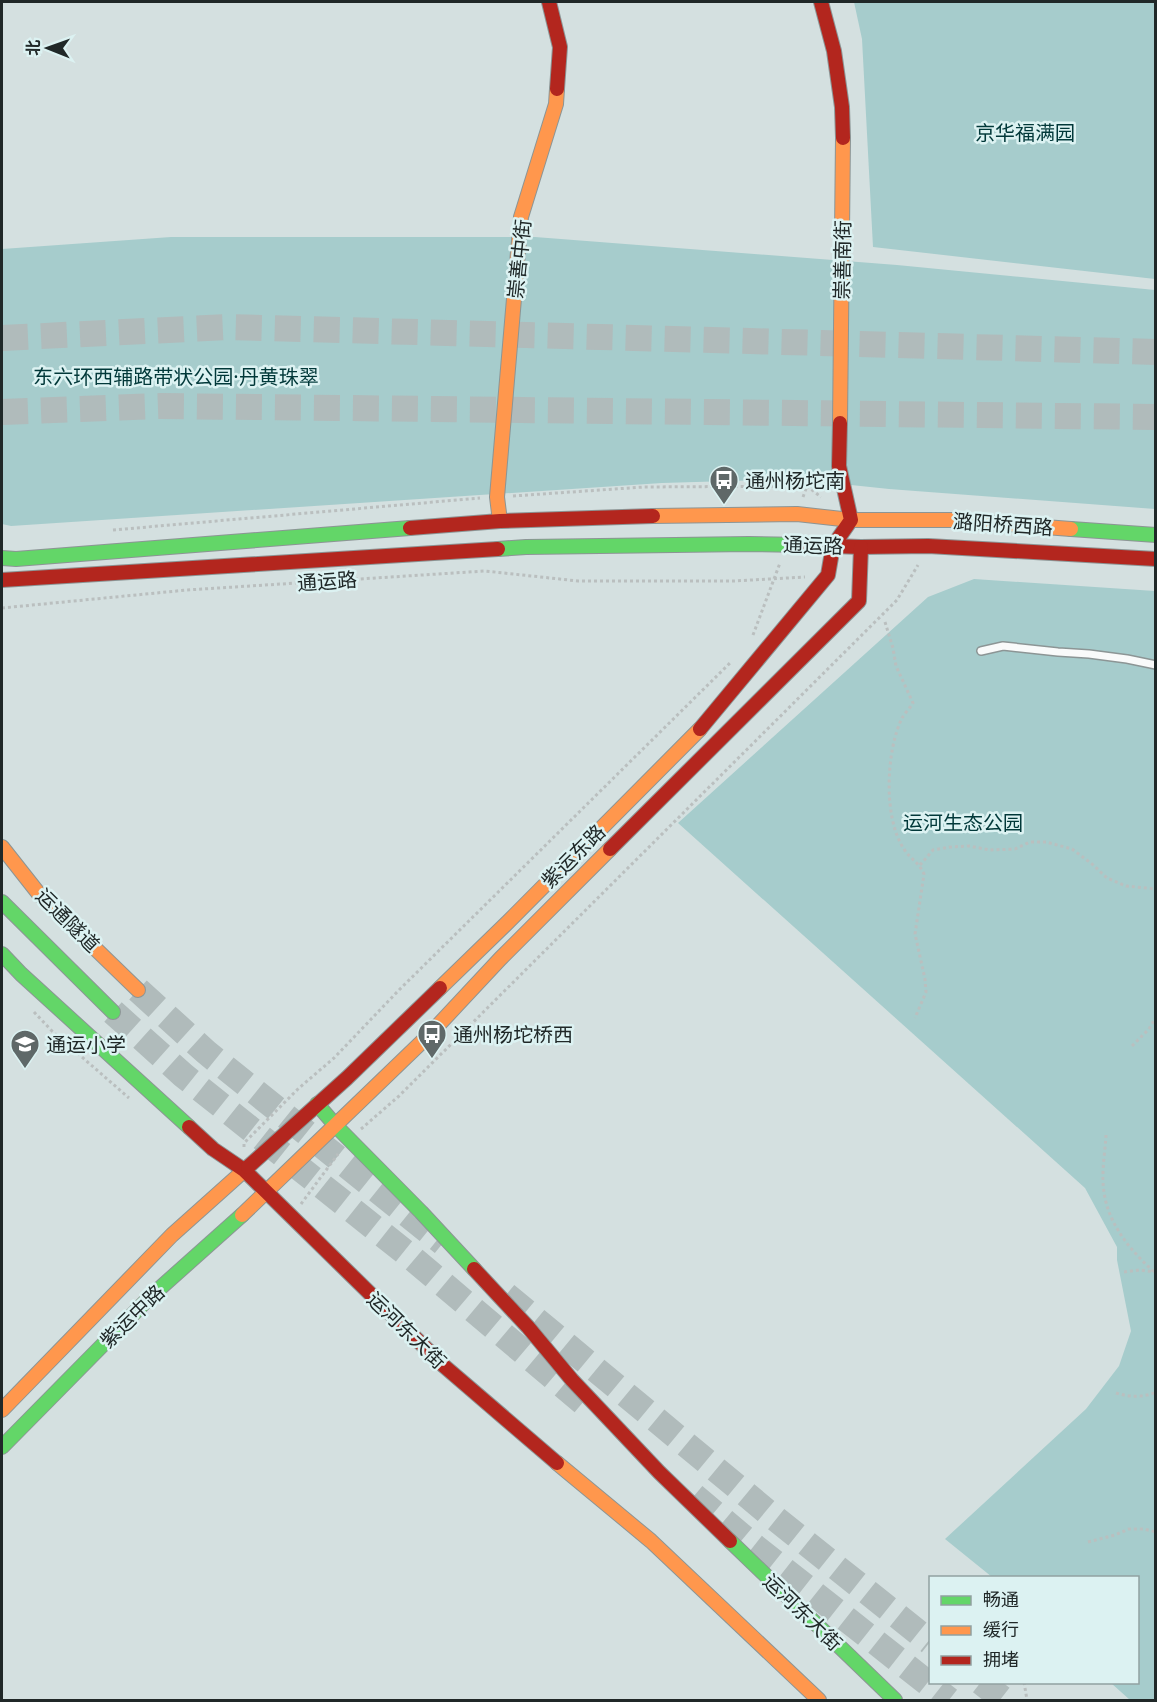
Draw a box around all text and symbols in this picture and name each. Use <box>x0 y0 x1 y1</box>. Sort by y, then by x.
north arrow <box>18 18 78 78</box>
text: 北 <box>22 40 44 56</box>
park label: 京华福满园 <box>975 119 1075 146</box>
street label: 崇善中街 <box>501 218 537 300</box>
street label: 崇善南街 <box>828 220 856 300</box>
park label: 东六环西辅路带状公园·丹黄珠翠 <box>33 363 319 390</box>
bus stop icon: 通州杨坨南 <box>708 464 740 506</box>
place label: 通州杨坨南 <box>745 467 845 494</box>
street label: 潞阳桥西路 <box>952 507 1054 541</box>
street label: 通运路 <box>783 530 843 560</box>
street label: 通运路 <box>296 565 358 597</box>
park label: 运河生态公园 <box>903 809 1023 836</box>
street label: 紫运东路 <box>535 818 611 894</box>
street label: 运通隧道 <box>30 882 106 958</box>
bus stop icon: 通州杨坨桥西 <box>416 1018 448 1060</box>
place label: 通州杨坨桥西 <box>453 1021 573 1048</box>
school or university icon: 通运小学 <box>9 1028 41 1070</box>
place label: 通运小学 <box>46 1031 126 1058</box>
street label: 紫运中路 <box>94 1279 170 1353</box>
street label: 运河东大街 <box>362 1286 452 1374</box>
street label: 运河东大街 <box>758 1568 848 1656</box>
legend <box>929 1576 1139 1684</box>
text: 畅通 <box>983 1587 1019 1611</box>
text: 缓行 <box>983 1617 1019 1641</box>
text: 拥堵 <box>983 1647 1019 1671</box>

